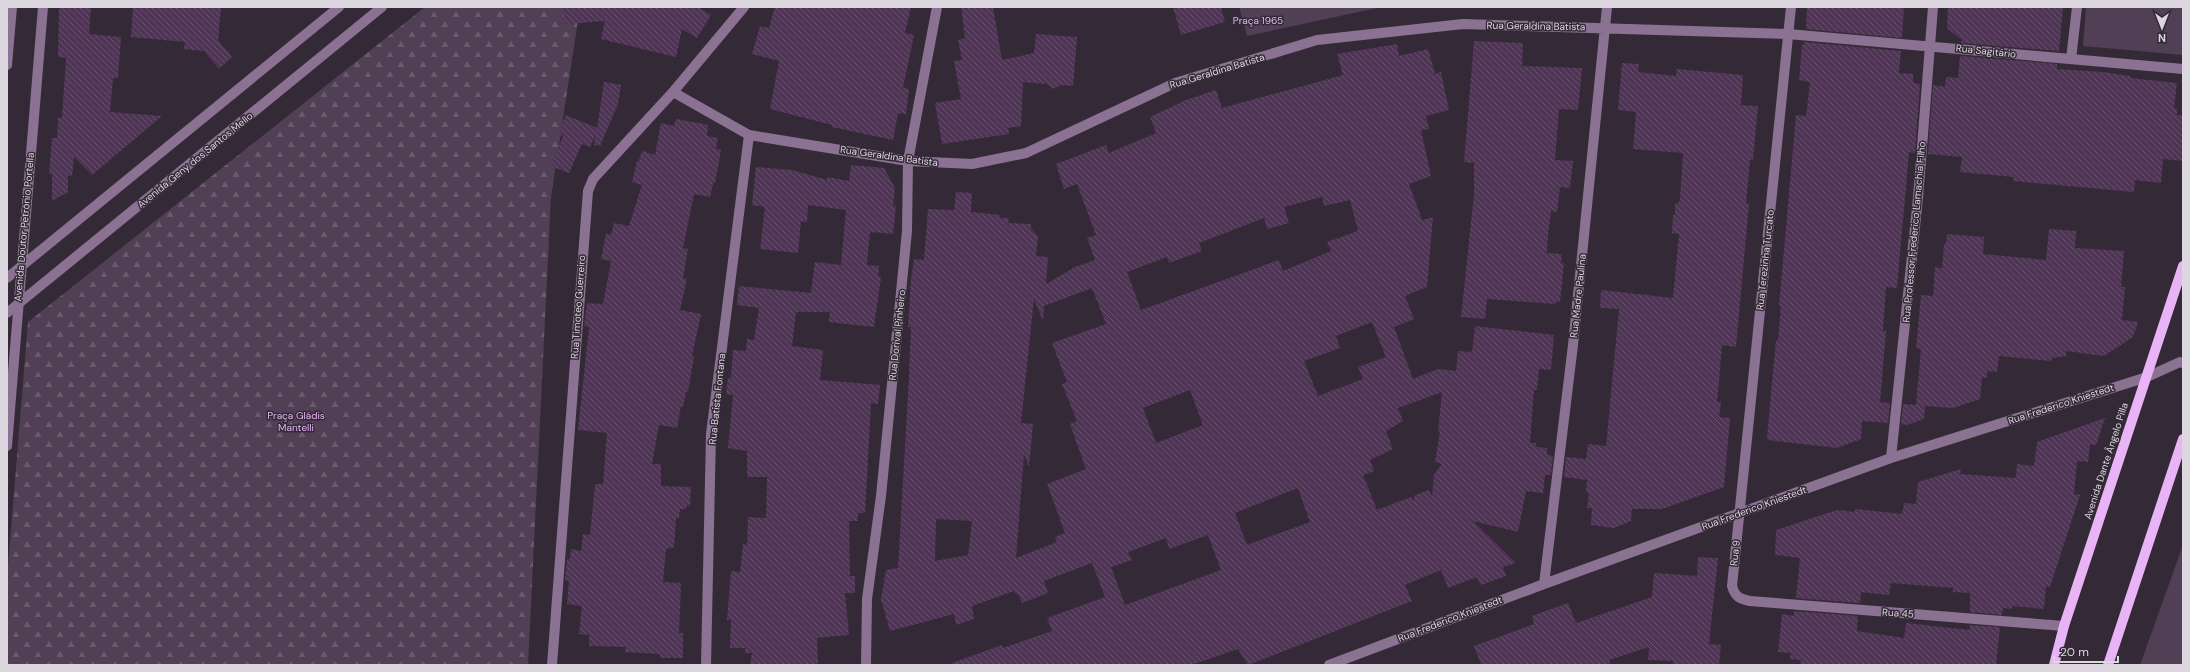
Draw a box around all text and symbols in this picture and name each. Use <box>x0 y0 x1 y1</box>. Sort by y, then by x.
north arrow <box>2142 8 2182 48</box>
park label: Praça 1965 <box>1233 14 1283 27</box>
street label: Rua Geraldina Batista <box>1487 19 1585 33</box>
text: N <box>2158 31 2166 45</box>
street label: Rua Sagitário <box>1955 41 2017 61</box>
street label: Rua Geraldina Batista <box>1168 50 1266 92</box>
street label: Avenida Geny dos Santos Mello <box>135 109 256 211</box>
street label: Rua Professor Frederico Lamachia Filho <box>1900 141 1928 323</box>
street label: Rua Geraldina Batista <box>839 143 939 169</box>
street label: Avenida Doutor Petrônio Portella <box>11 152 37 302</box>
street label: Rua Terezinha Turcato <box>1753 209 1777 311</box>
street label: Rua Madre Paulina <box>1567 253 1589 339</box>
street label: Rua Timoteo Guerreiro <box>568 255 588 359</box>
street label: Rua Dorival Pinheiro <box>886 289 908 381</box>
street label: Rua Batista Fontana <box>706 353 728 445</box>
street label: Rua Frederico Kniestedt <box>2006 381 2116 427</box>
street label: Avenida Dante Ângelo Pilla <box>2081 401 2131 521</box>
park label: Praça Gládis Mantelli <box>267 409 325 434</box>
street label: Rua Frederico Kniestedt <box>1700 483 1808 533</box>
street label: Rua 9 <box>1727 539 1743 567</box>
street label: Rua Frederico Kniestedt <box>1396 593 1504 645</box>
street label: Rua 45 <box>1882 605 1914 621</box>
scale bar <box>2054 638 2118 664</box>
text: 20 m <box>2060 644 2089 660</box>

